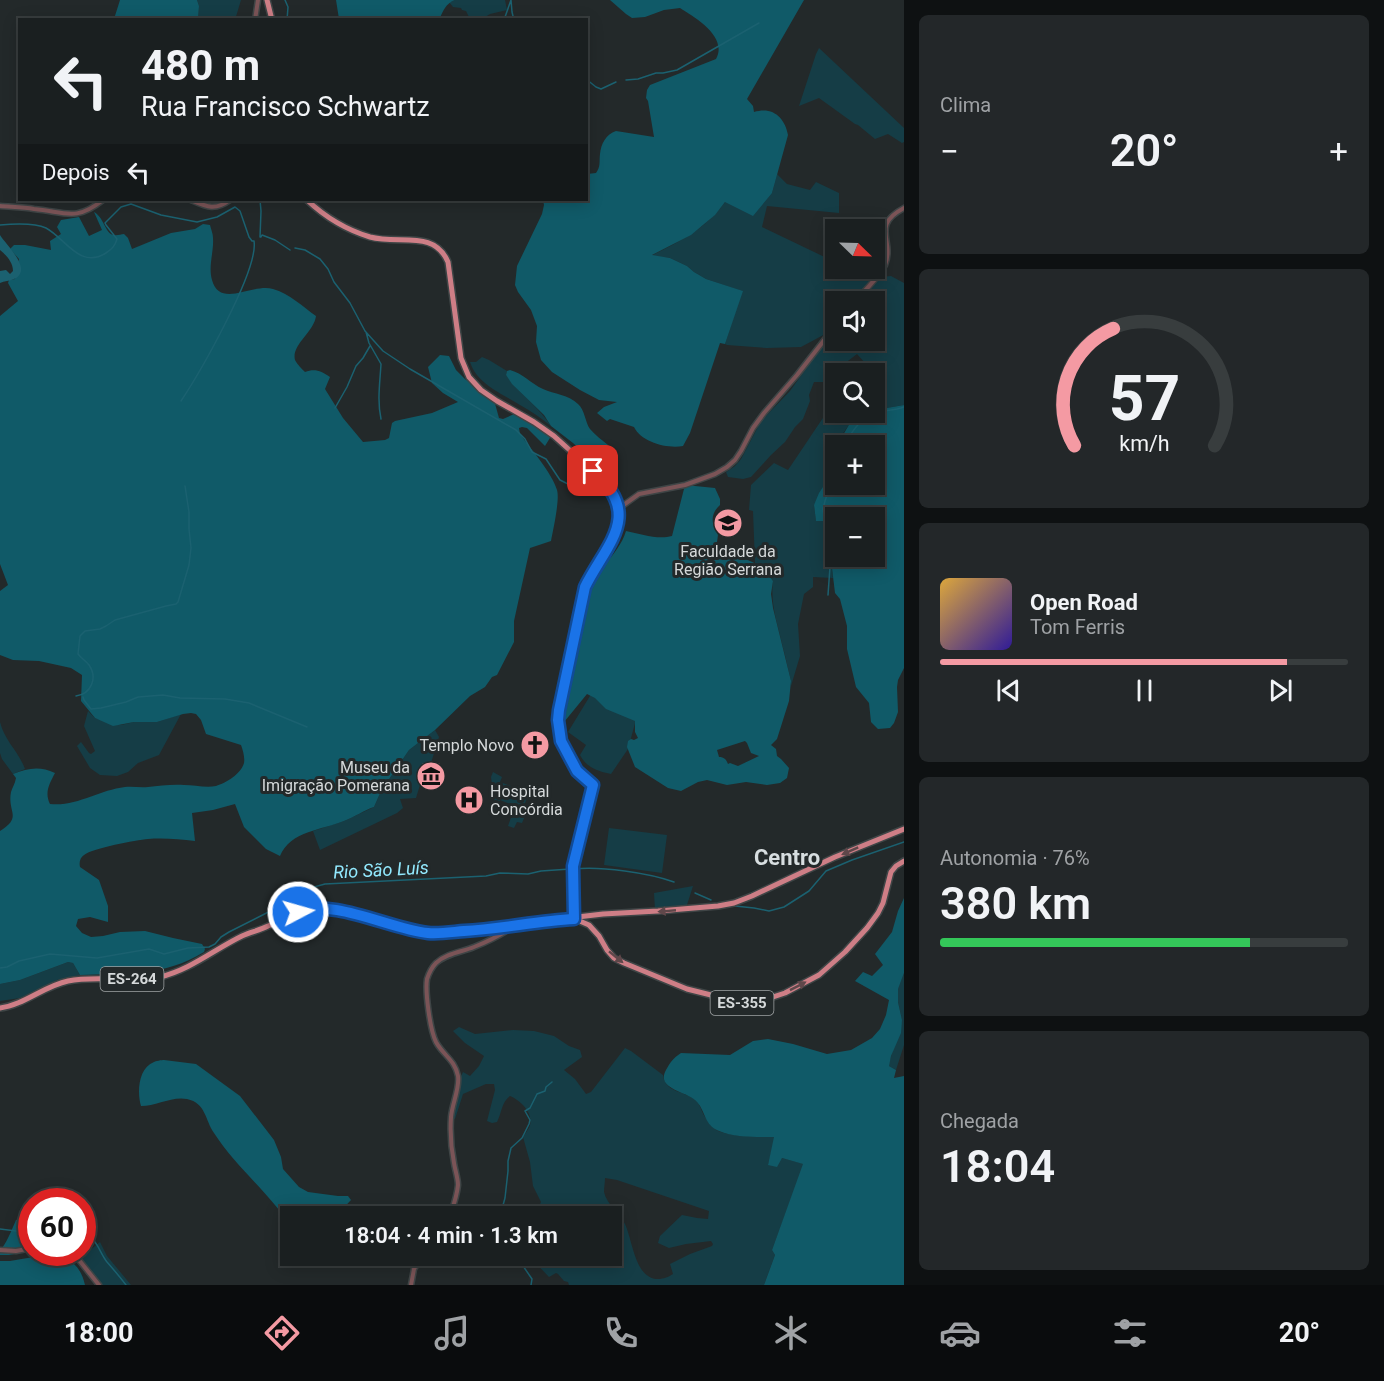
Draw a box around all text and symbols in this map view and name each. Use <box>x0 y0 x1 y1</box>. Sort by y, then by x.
text: 480 m <box>141 41 260 90</box>
icon: left <box>42 42 120 120</box>
text: Rua Francisco Schwartz <box>141 91 430 123</box>
text: Clima <box>940 93 991 117</box>
text: 20° <box>1110 124 1178 177</box>
text: − <box>940 132 959 171</box>
text: + <box>1329 132 1348 171</box>
icon: left <box>122 156 155 189</box>
text: Depois <box>42 160 110 185</box>
north arrow <box>825 219 885 279</box>
map controls <box>825 219 885 567</box>
button: sound <box>825 291 885 351</box>
text: 57 <box>1108 362 1180 435</box>
button: search <box>825 363 885 423</box>
text: km/h <box>1119 431 1169 456</box>
button: + <box>825 435 885 495</box>
pin <box>567 445 618 496</box>
icon: arrive <box>576 454 609 487</box>
school or university icon: Faculdade da Região Serrana <box>712 507 744 539</box>
button: − <box>825 507 885 567</box>
place label: Faculdade da Região Serrana <box>674 542 782 579</box>
text: Open Road <box>1030 590 1138 615</box>
text: Tom Ferris <box>1030 615 1125 639</box>
icon: previous <box>992 674 1025 707</box>
icon: pause <box>1128 674 1161 707</box>
icon: next <box>1264 674 1297 707</box>
church icon: Templo Novo <box>519 729 551 761</box>
place label: Templo Novo <box>420 736 514 755</box>
place label: Museu da Imigração Pomerana <box>262 758 410 795</box>
museum icon: Museu da Imigração Pomerana <box>415 760 447 792</box>
place label: Hospital Concórdia <box>490 782 563 819</box>
hospital icon: Hospital Concórdia <box>453 784 485 816</box>
district label: Centro <box>754 845 820 870</box>
text: Autonomia · 76% <box>940 846 1090 870</box>
one-way arrow <box>841 847 859 856</box>
water label: Rio São Luís <box>333 857 429 882</box>
text: 380 km <box>940 877 1091 930</box>
position arrow <box>266 880 330 944</box>
one-way arrow <box>657 906 676 915</box>
one-way arrow <box>608 950 624 963</box>
road number: ES-264 <box>100 967 164 991</box>
one-way arrow <box>790 982 807 991</box>
road number: ES-355 <box>710 991 774 1015</box>
text: Chegada <box>940 1109 1019 1133</box>
text: 18:04 <box>940 1140 1055 1193</box>
speed limit sign: 60 <box>18 1188 96 1266</box>
text: 18:04 · 4 min · 1.3 km <box>344 1223 558 1248</box>
icon: directions <box>261 1312 303 1354</box>
icon: music <box>431 1312 473 1354</box>
icon: phone <box>600 1312 642 1354</box>
icon: climate <box>770 1312 812 1354</box>
icon: car <box>939 1312 981 1354</box>
icon: filters <box>1109 1312 1151 1354</box>
text: 18:00 <box>64 1317 133 1349</box>
text: 20° <box>1279 1317 1320 1349</box>

